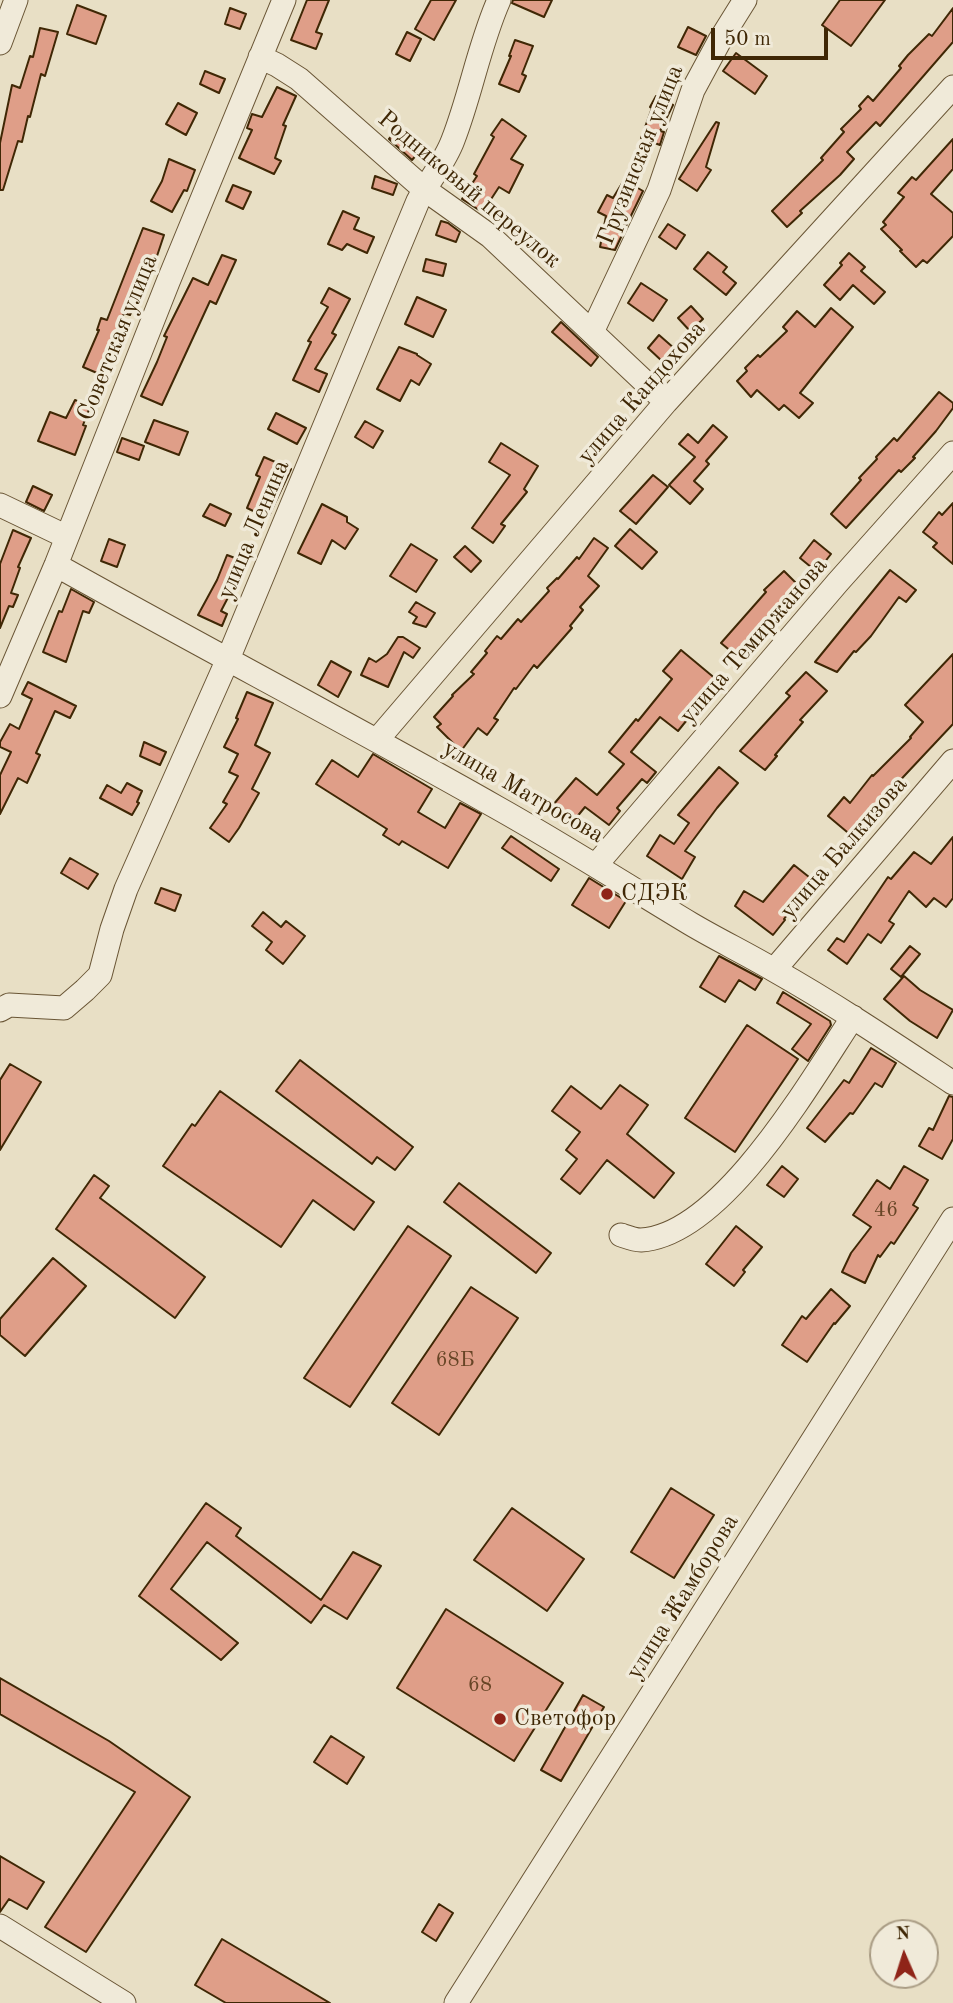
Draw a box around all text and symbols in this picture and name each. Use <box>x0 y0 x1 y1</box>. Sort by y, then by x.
scale bar <box>715 14 832 58</box>
text: 50 m <box>724 29 771 50</box>
street label: Грузинская улица <box>592 61 690 249</box>
street label: Родниковый переулок <box>372 105 566 275</box>
street label: Советская улица <box>72 251 164 425</box>
street label: улица Кандохова <box>572 315 712 471</box>
street label: улица Ленина <box>212 456 296 604</box>
street label: улица Темиржанова <box>674 552 834 730</box>
street label: улица Матросова <box>437 734 609 850</box>
street label: улица Балкизова <box>774 771 914 925</box>
place label: СДЭК <box>621 880 688 908</box>
marker: СДЭК <box>599 886 615 902</box>
house number: 46 <box>874 1197 898 1223</box>
house number: 68Б <box>435 1347 475 1373</box>
street label: улица Жамборова <box>621 1509 745 1685</box>
house number: 68 <box>468 1672 492 1698</box>
place label: Светофор <box>514 1705 616 1733</box>
marker: Светофор <box>492 1711 508 1727</box>
north arrow <box>869 1919 939 1989</box>
text: N <box>895 1925 911 1944</box>

